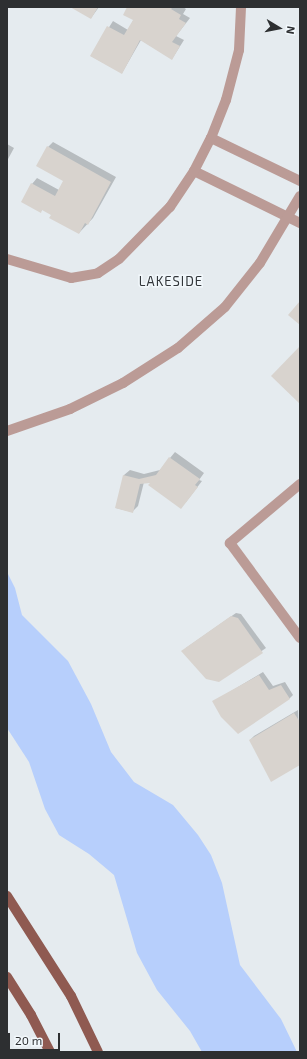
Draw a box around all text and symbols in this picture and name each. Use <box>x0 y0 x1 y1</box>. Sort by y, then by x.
north arrow <box>259 8 299 48</box>
text: N <box>284 25 298 35</box>
district label: LAKESIDE <box>139 273 203 289</box>
scale bar <box>10 1025 62 1051</box>
text: 20 m <box>15 1033 42 1047</box>

